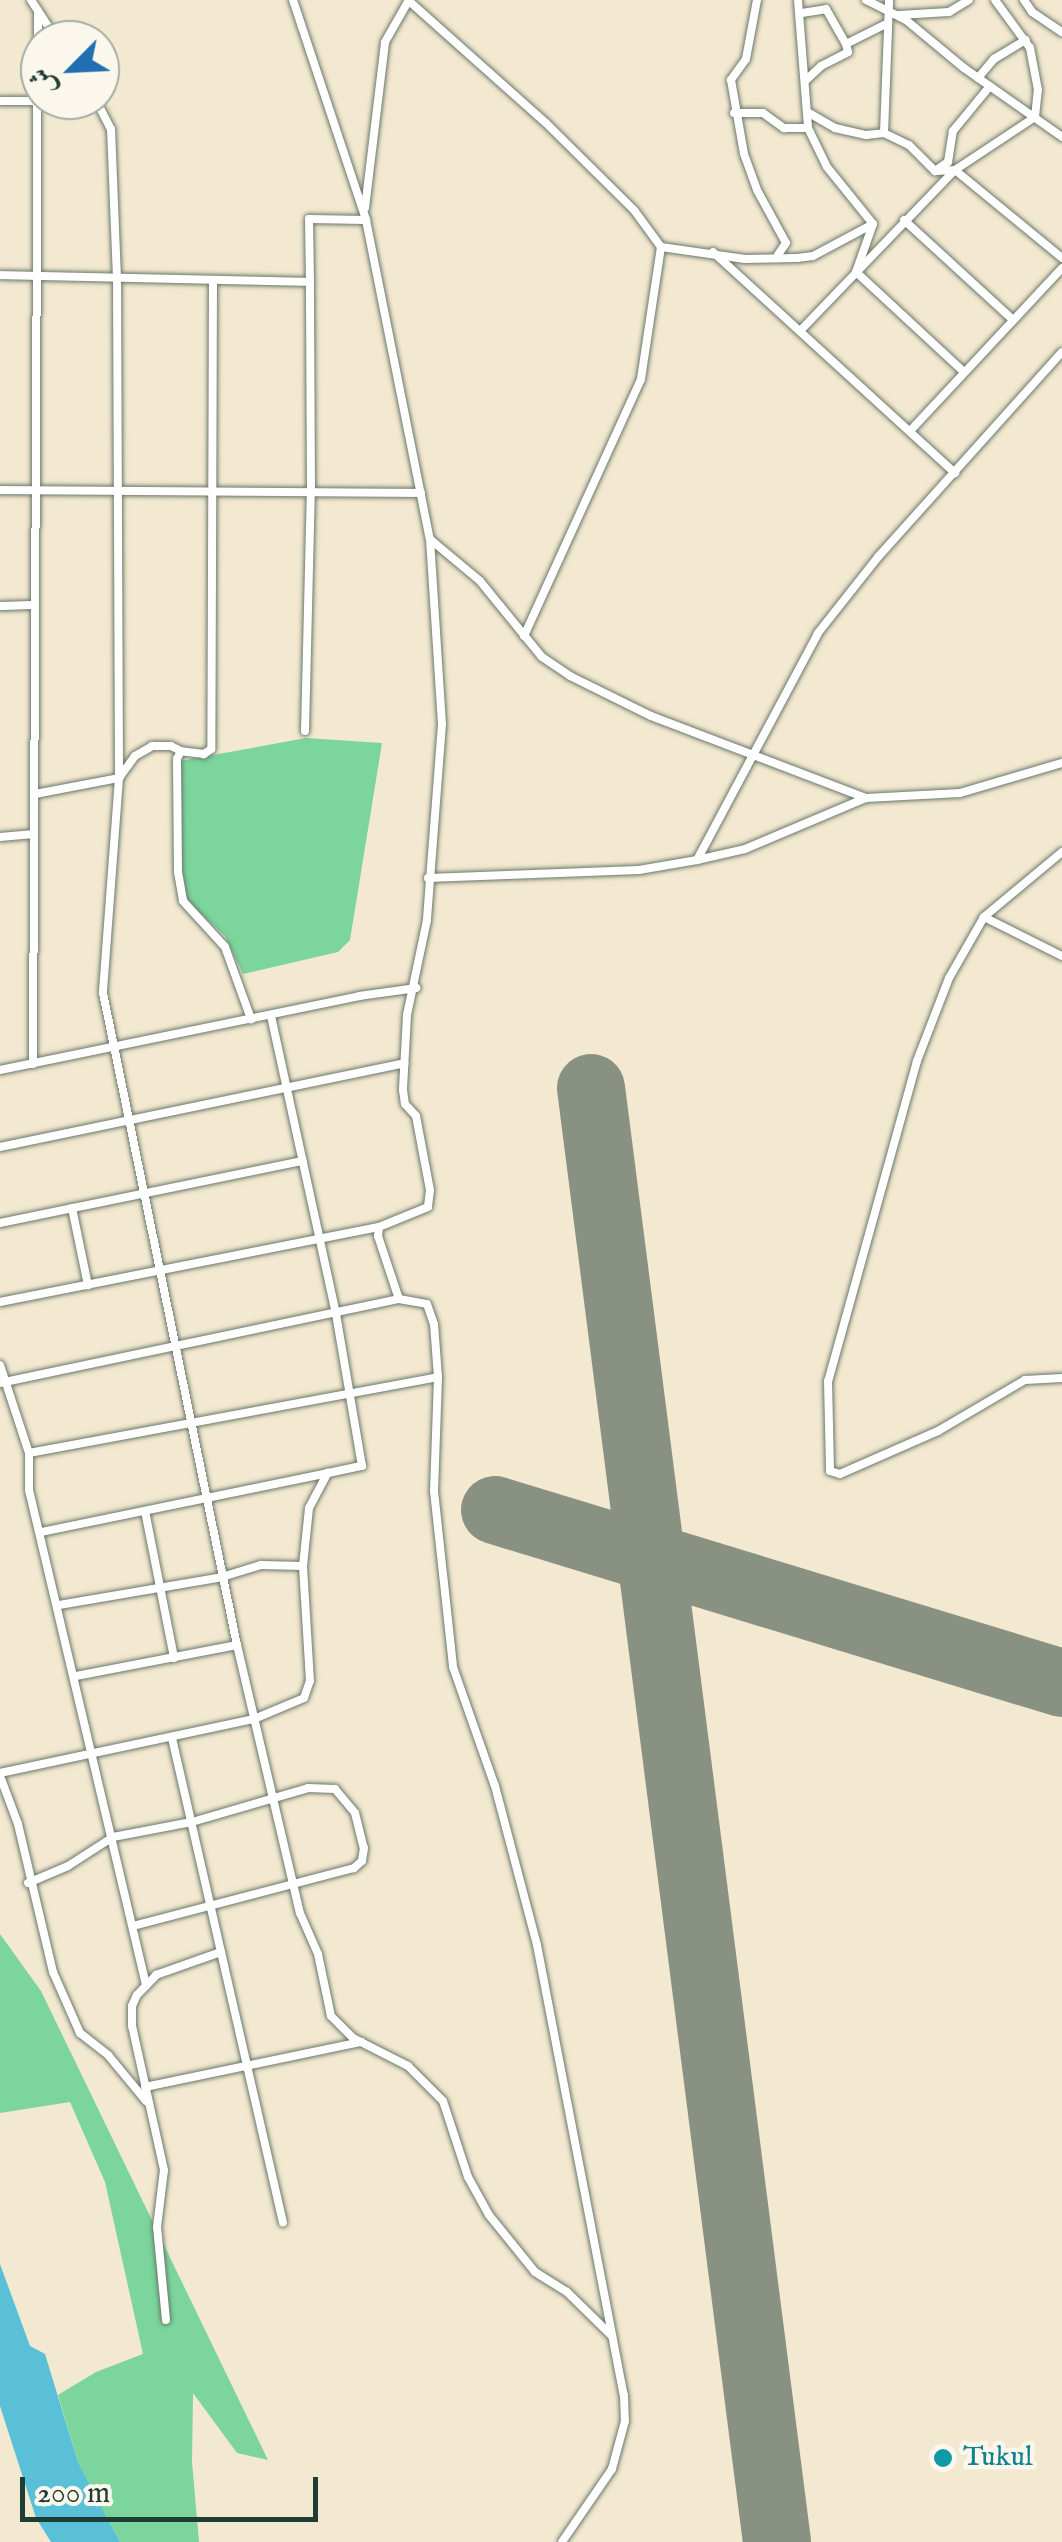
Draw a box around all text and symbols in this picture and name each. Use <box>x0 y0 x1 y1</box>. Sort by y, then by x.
north arrow <box>20 20 120 120</box>
text: ش <box>22 62 66 101</box>
place label: Tukul <box>963 2441 1033 2475</box>
marker: Tukul <box>932 2447 954 2469</box>
scale bar <box>25 2457 322 2519</box>
text: 200 m <box>37 2475 110 2513</box>

